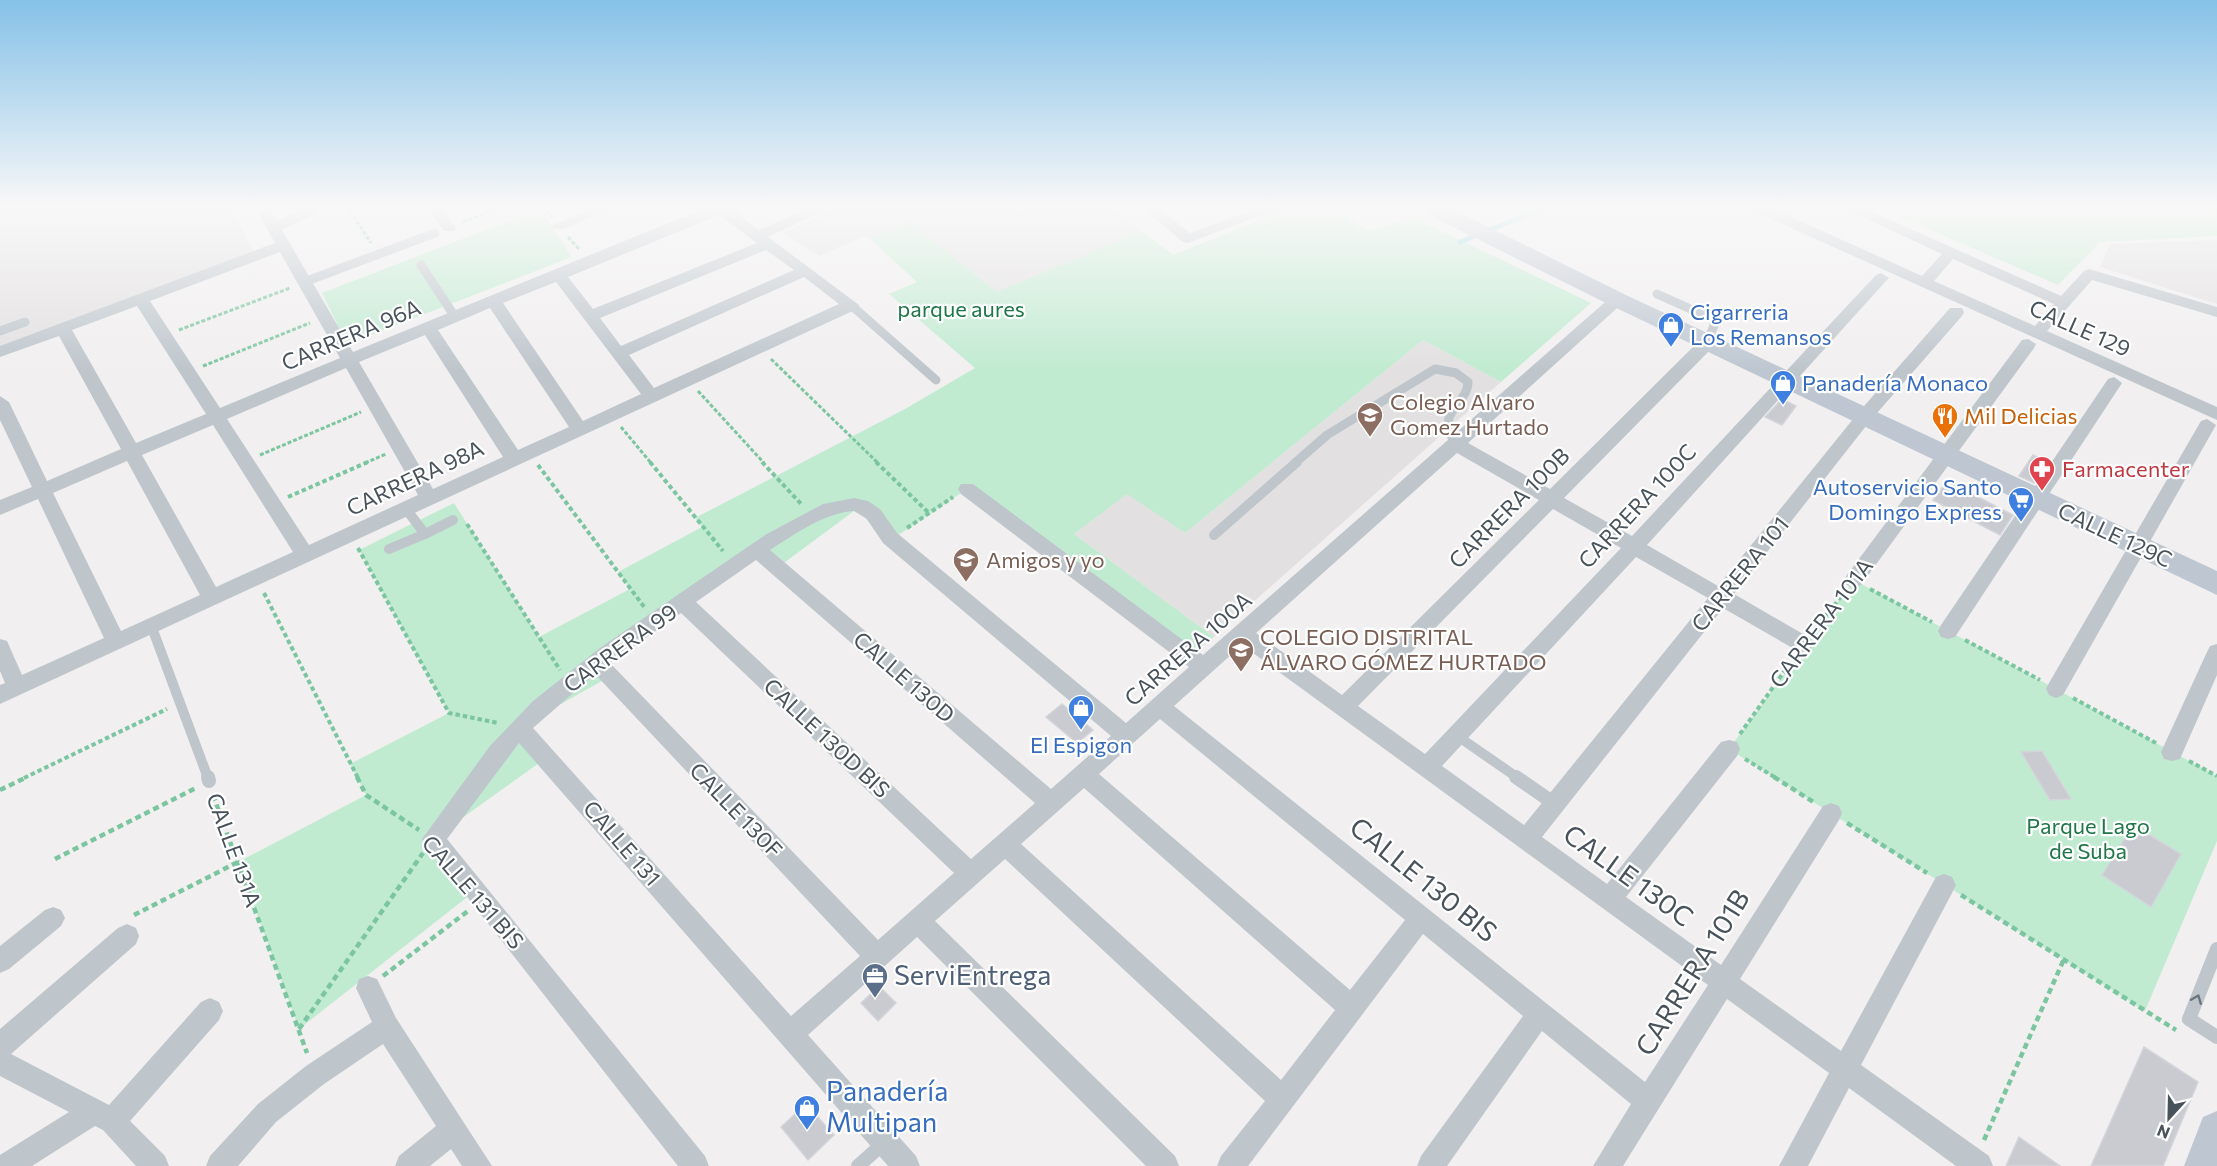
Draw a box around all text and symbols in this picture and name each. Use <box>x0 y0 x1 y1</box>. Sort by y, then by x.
street label: CARRERA 96A <box>277 293 424 376</box>
street label: CALLE 129 <box>2026 293 2135 362</box>
park label: parque aures <box>897 295 1025 322</box>
place label: Cigarreria Los Remansos <box>1690 298 1832 350</box>
shop icon: Cigarreria Los Remansos <box>1656 310 1686 348</box>
shop icon: Panadería Monaco <box>1768 368 1798 406</box>
place label: Panadería Monaco <box>1802 369 1988 396</box>
place label: Colegio Alvaro Gomez Hurtado <box>1390 388 1549 440</box>
school or university icon: Colegio Alvaro Gomez Hurtado <box>1355 400 1385 438</box>
restaurant icon: Mil Delicias <box>1930 401 1960 439</box>
place label: Mil Delicias <box>1964 402 2078 429</box>
street label: CARRERA 98A <box>342 434 488 521</box>
street label: CARRERA 100C <box>1572 438 1701 573</box>
street label: CARRERA 100B <box>1443 442 1574 573</box>
pharmacy icon: Farmacenter <box>2027 454 2057 492</box>
place label: Farmacenter <box>2062 455 2190 482</box>
place label: Autoservicio Santo Domingo Express <box>1813 473 2002 525</box>
supermarket icon: Autoservicio Santo Domingo Express <box>2006 485 2036 523</box>
street label: CALLE 129C <box>2054 496 2177 573</box>
street label: CARRERA 101 <box>1685 511 1794 637</box>
school or university icon: Amigos y yo <box>951 545 981 583</box>
place label: Amigos y yo <box>986 546 1105 573</box>
street label: CARRERA 101A <box>1763 553 1878 693</box>
street label: CARRERA 100A <box>1119 586 1257 711</box>
street label: CARRERA 99 <box>558 597 682 698</box>
place label: COLEGIO DISTRITAL ÁLVARO GÓMEZ HURTADO <box>1260 623 1546 675</box>
street label: CALLE 130D <box>848 625 960 728</box>
school or university icon: COLEGIO DISTRITAL ÁLVARO GÓMEZ HURTADO <box>1226 635 1256 673</box>
street label: CALLE 130D BIS <box>759 672 896 803</box>
shop icon: El Espigon <box>1066 693 1096 731</box>
place label: El Espigon <box>1030 731 1132 758</box>
street label: CALLE 130F <box>684 757 788 863</box>
street label: CALLE 131A <box>201 789 268 910</box>
street label: CALLE 131 <box>578 795 667 891</box>
street label: CALLE 130 BIS <box>1344 809 1504 948</box>
park label: Parque Lago de Suba <box>2026 812 2150 864</box>
street label: CALLE 130C <box>1558 817 1700 933</box>
street label: CALLE 131 BIS <box>417 829 530 954</box>
street label: CARRERA 101B <box>1628 883 1756 1061</box>
place label: ServiEntrega <box>894 958 1051 991</box>
office icon: ServiEntrega <box>860 961 890 999</box>
one-way arrow <box>2190 995 2202 1006</box>
place label: Panadería Multipan <box>826 1074 948 1138</box>
north arrow <box>2139 1088 2199 1148</box>
shop icon: Panadería Multipan <box>792 1093 822 1131</box>
text: N <box>2154 1121 2172 1143</box>

